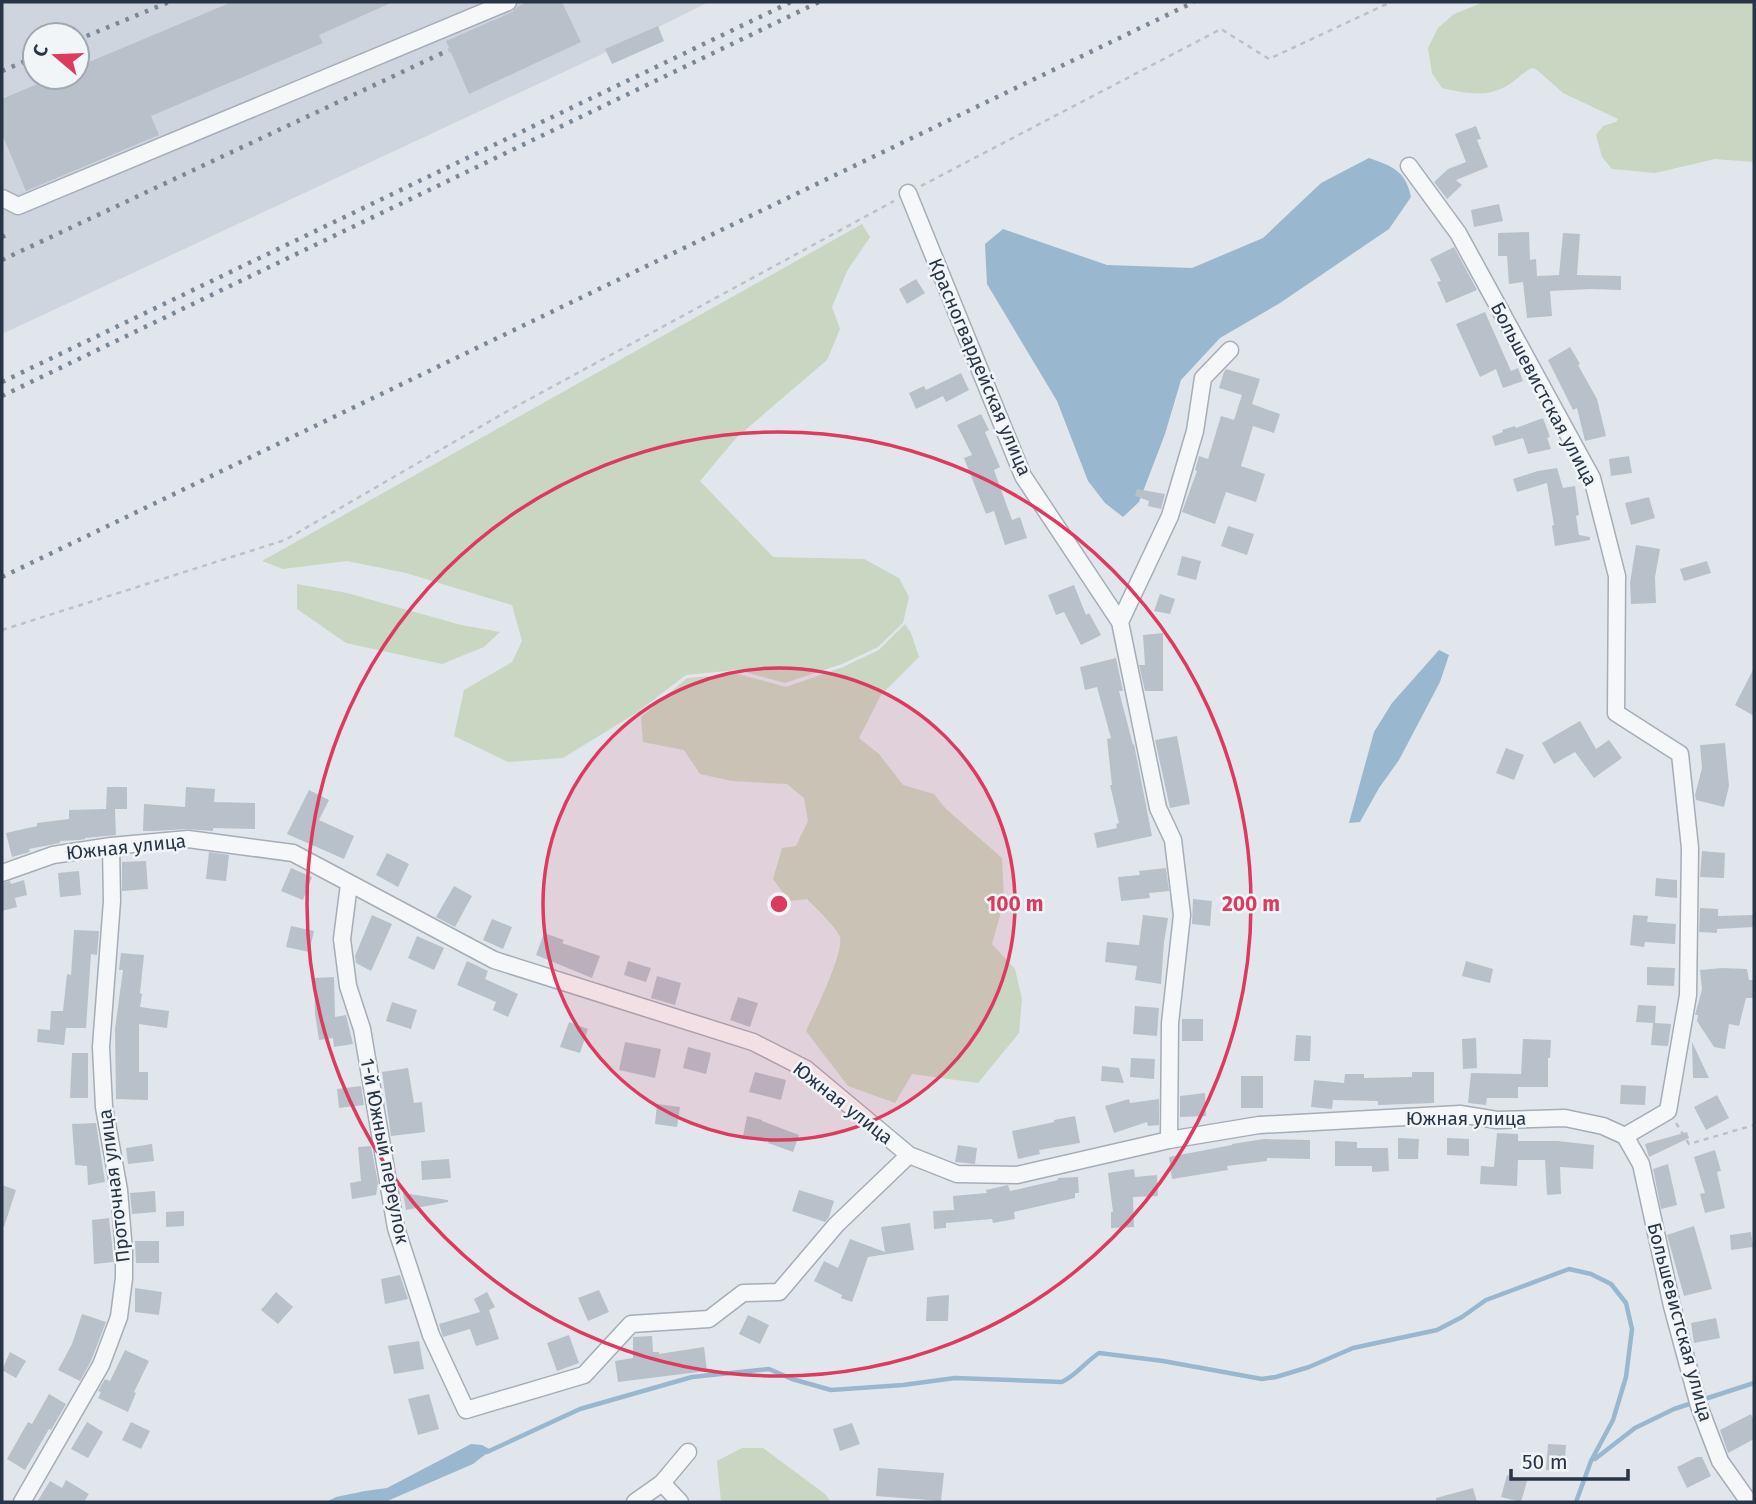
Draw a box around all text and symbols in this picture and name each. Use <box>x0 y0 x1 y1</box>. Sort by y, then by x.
north arrow <box>21 21 91 91</box>
text: С <box>28 42 53 60</box>
street label: Красногвардейская улица <box>924 255 1036 479</box>
street label: Большевистская улица <box>1486 298 1602 490</box>
street label: Южная улица <box>65 829 187 865</box>
text: 100 m <box>986 891 1044 917</box>
text: 200 m <box>1222 891 1280 917</box>
centre of rings <box>767 892 791 916</box>
street label: 1-й Южный переулок <box>356 1056 414 1246</box>
street label: Южная улица <box>788 1057 898 1149</box>
street label: Южная улица <box>1406 1107 1526 1130</box>
street label: Проточная улица <box>93 1108 135 1264</box>
street label: Большевистская улица <box>1642 1220 1718 1424</box>
scale bar <box>1511 1438 1628 1482</box>
text: 50 m <box>1522 1449 1568 1475</box>

